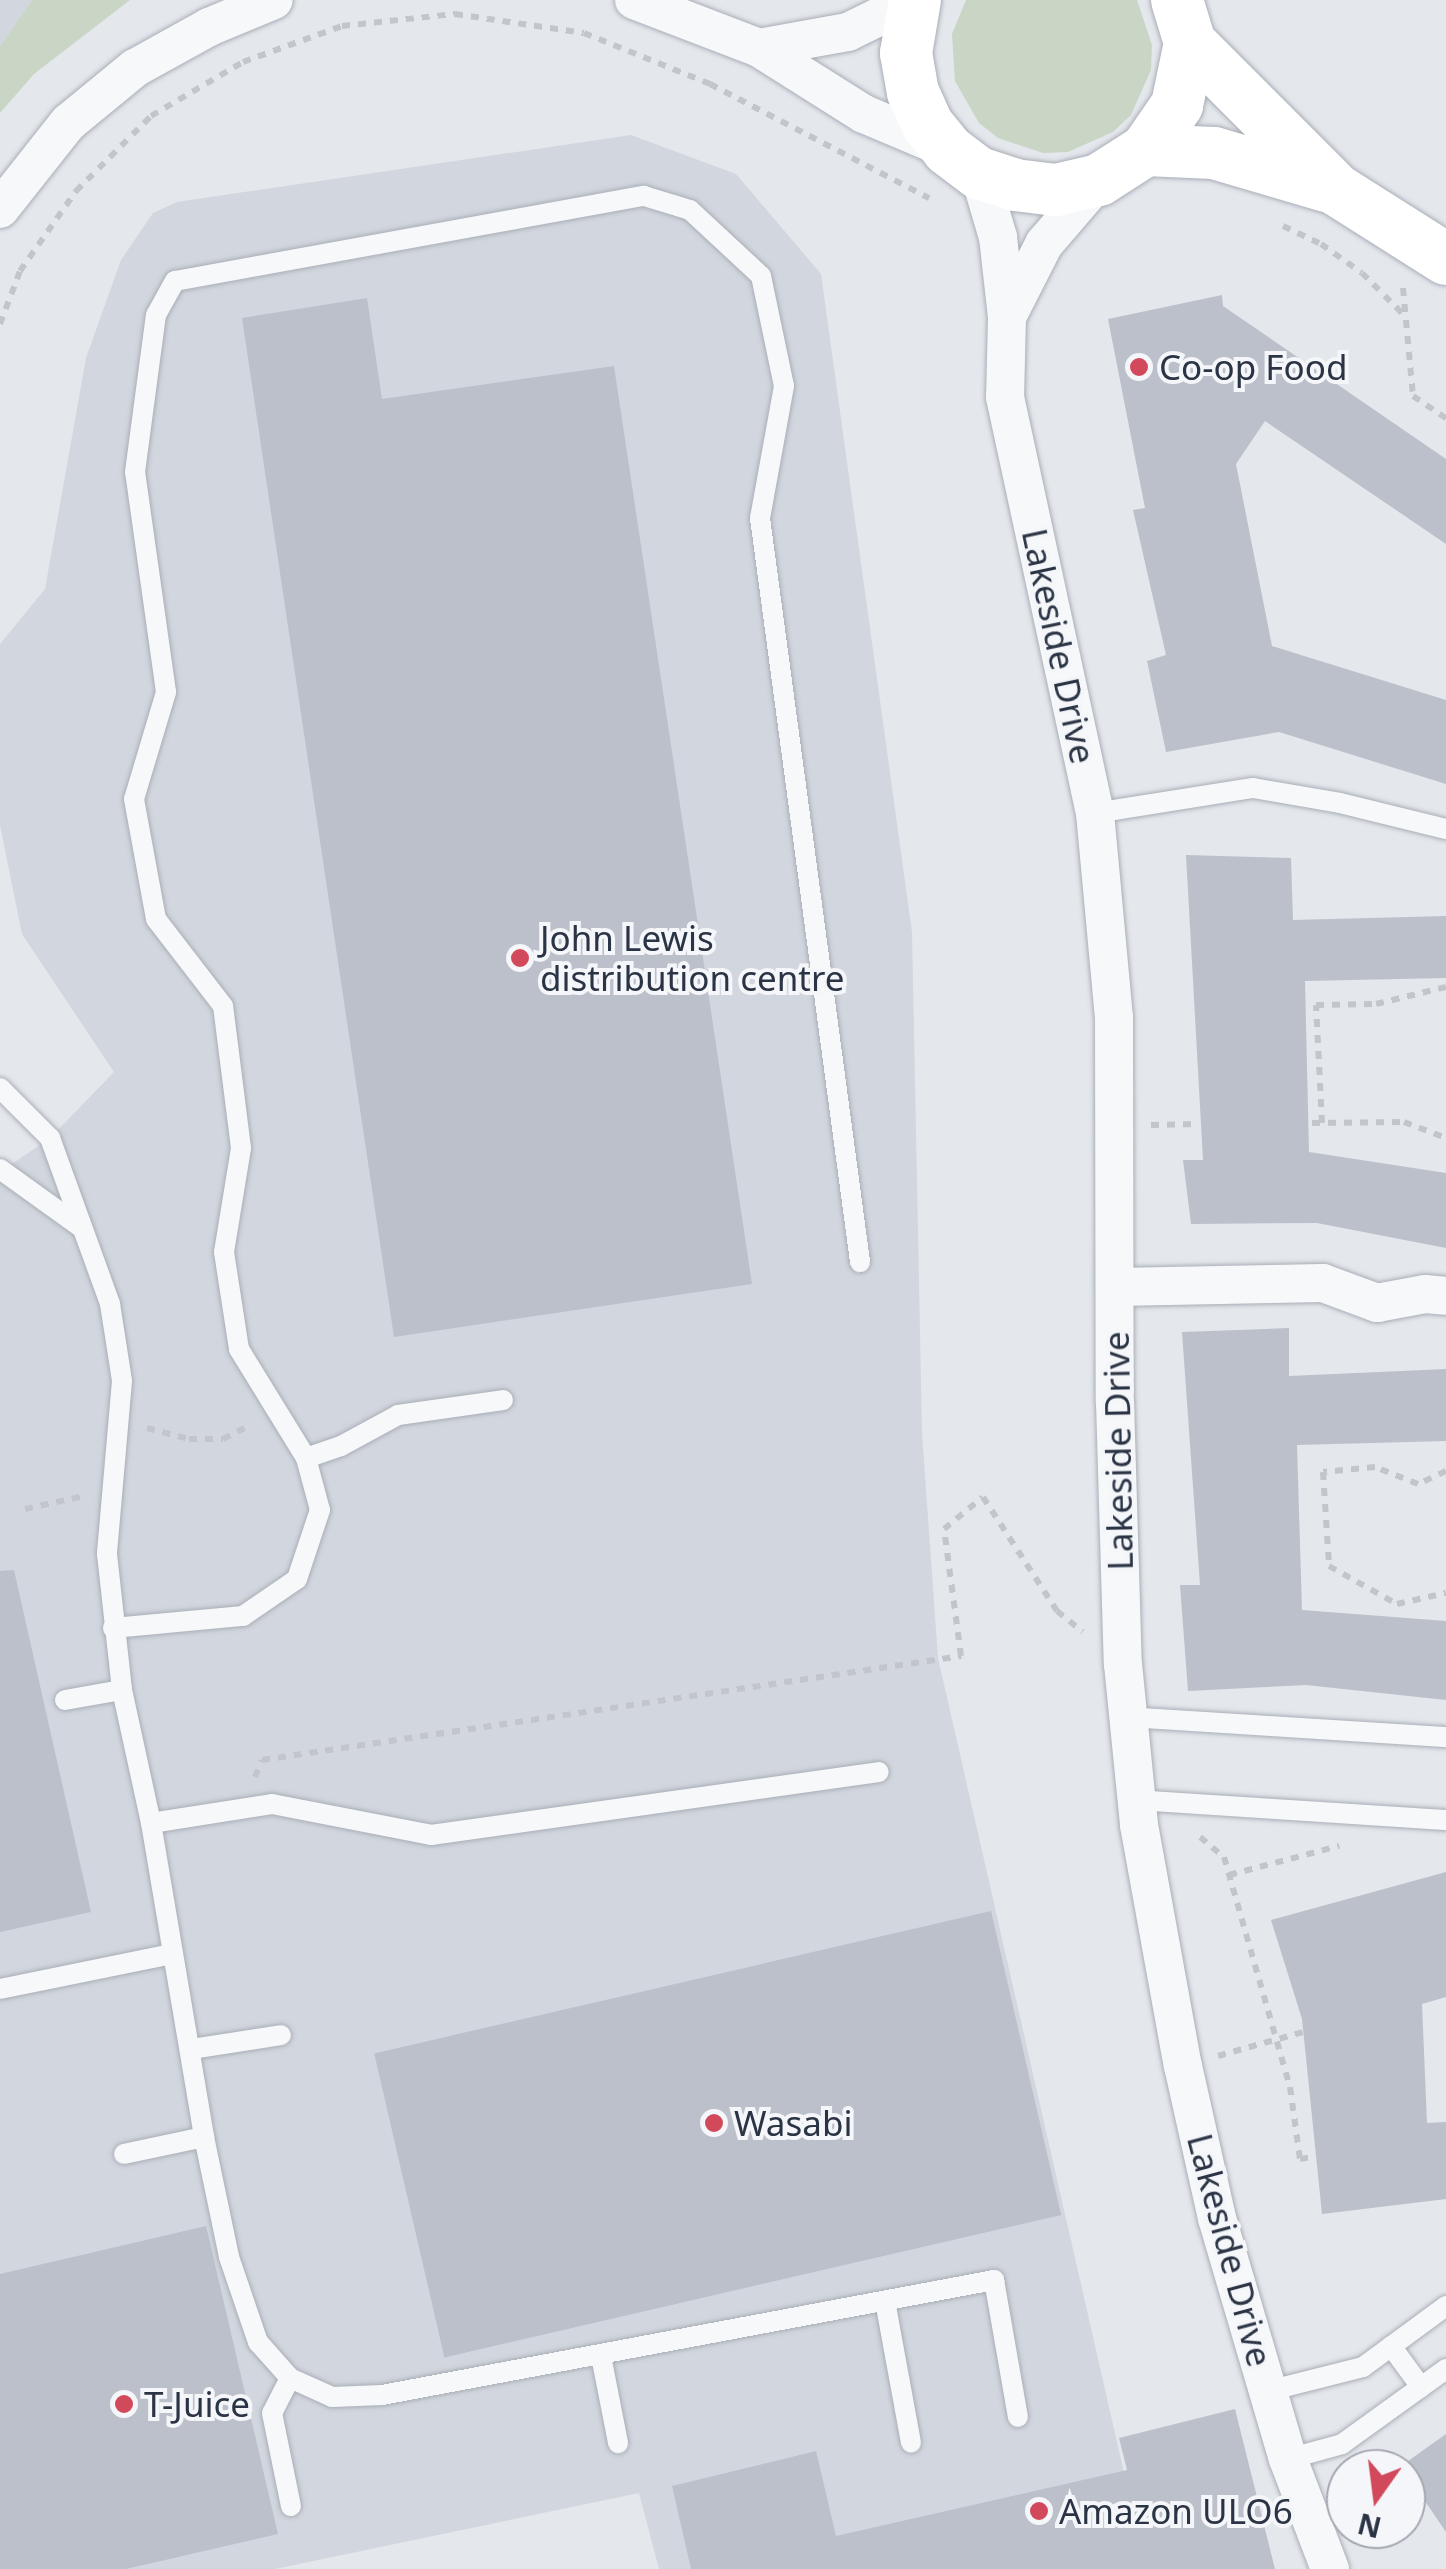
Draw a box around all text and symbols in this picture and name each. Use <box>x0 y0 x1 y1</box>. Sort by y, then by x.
place label: Co-op Food <box>1159 346 1347 388</box>
marker: Co-op Food <box>1128 356 1150 378</box>
street label: Lakeside Drive <box>1014 525 1104 767</box>
place label: John Lewis distribution centre <box>540 917 844 999</box>
marker: John Lewis distribution centre <box>509 947 531 969</box>
street label: Lakeside Drive <box>1095 1331 1141 1571</box>
place label: Wasabi <box>734 2102 852 2144</box>
marker: Wasabi <box>703 2112 725 2134</box>
street label: Lakeside Drive <box>1179 2129 1281 2371</box>
place label: T-Juice <box>144 2383 250 2425</box>
marker: T-Juice <box>113 2393 135 2415</box>
north arrow <box>1326 2449 1426 2549</box>
place label: Amazon ULO6 <box>1059 2490 1293 2532</box>
marker: Amazon ULO6 <box>1028 2500 1050 2522</box>
text: N <box>1354 2505 1385 2547</box>

